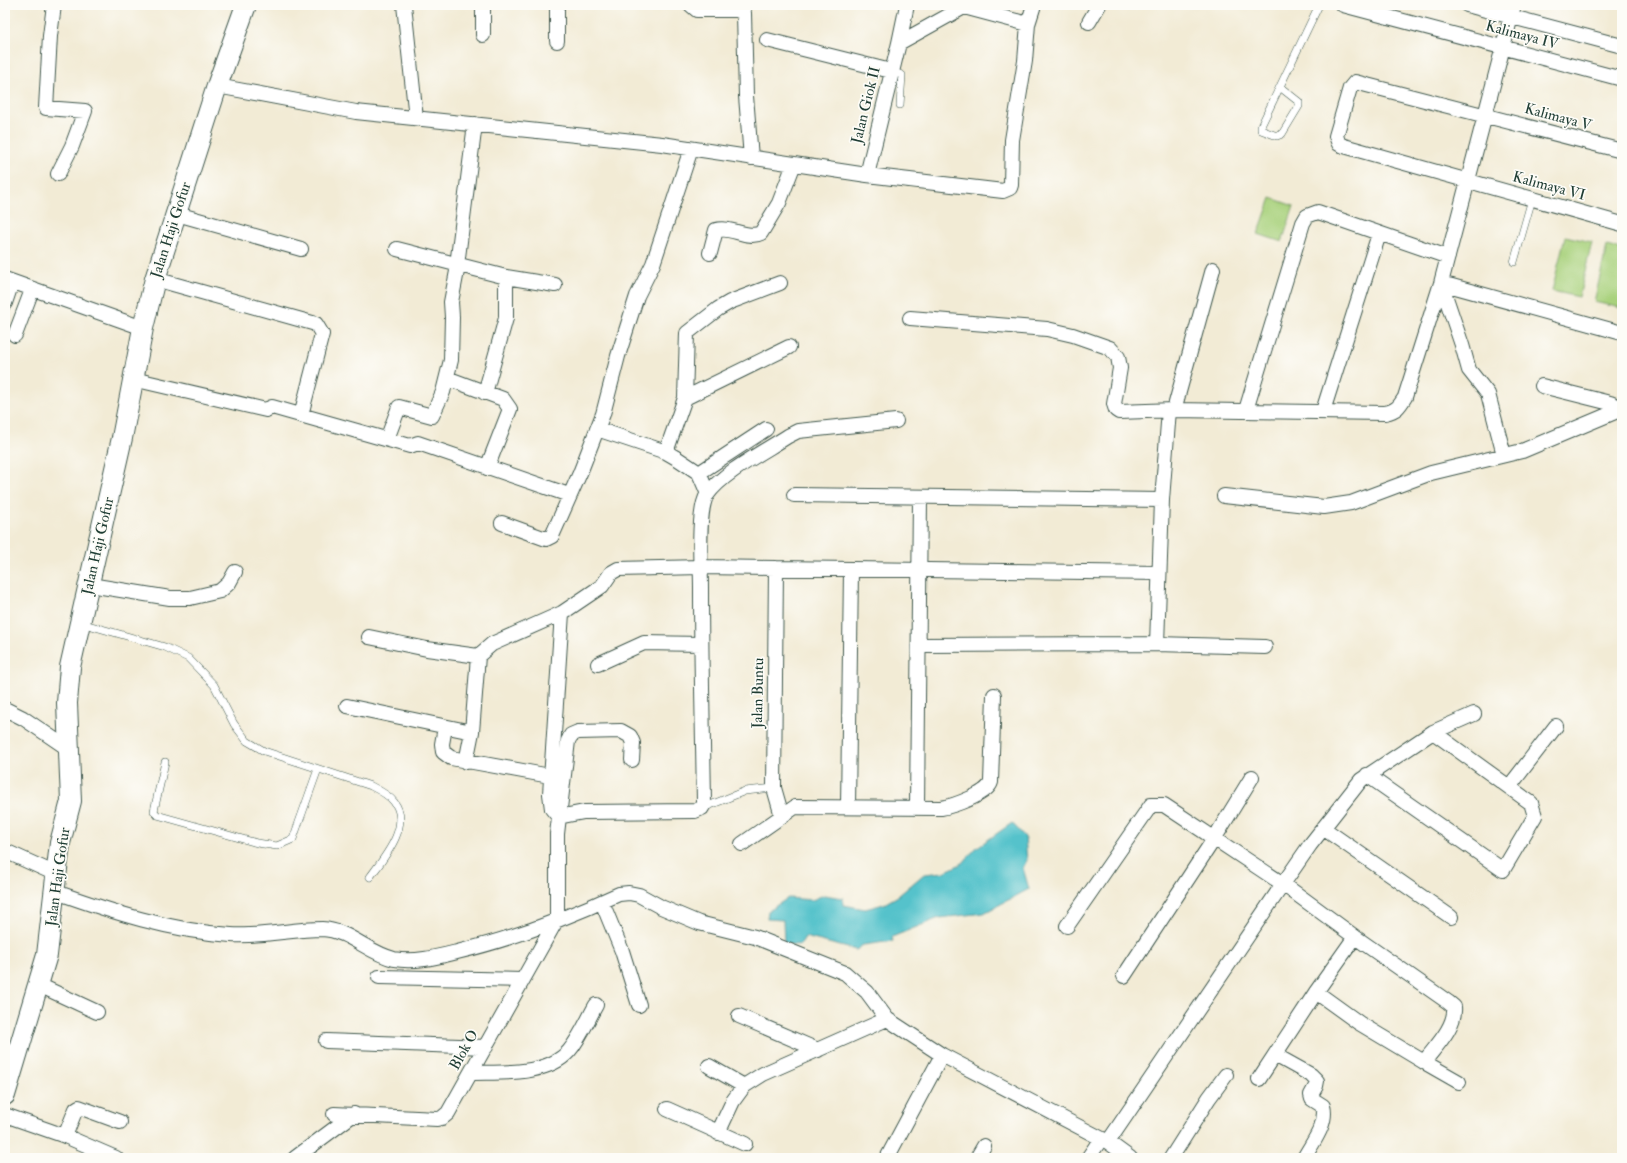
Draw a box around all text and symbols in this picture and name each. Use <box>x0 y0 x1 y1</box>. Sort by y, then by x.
street label: Kalimaya IV <box>1483 16 1562 54</box>
street label: Jalan Giok II <box>847 64 886 147</box>
street label: Kalimaya V <box>1522 99 1595 135</box>
street label: Kalimaya VI <box>1510 167 1588 205</box>
street label: Jalan Haji Gofur <box>146 179 197 282</box>
street label: Jalan Haji Gofur <box>77 495 120 598</box>
street label: Jalan Buntu <box>748 657 769 730</box>
street label: Jalan Haji Gofur <box>41 826 75 929</box>
street label: Blok O <box>445 1026 483 1074</box>

